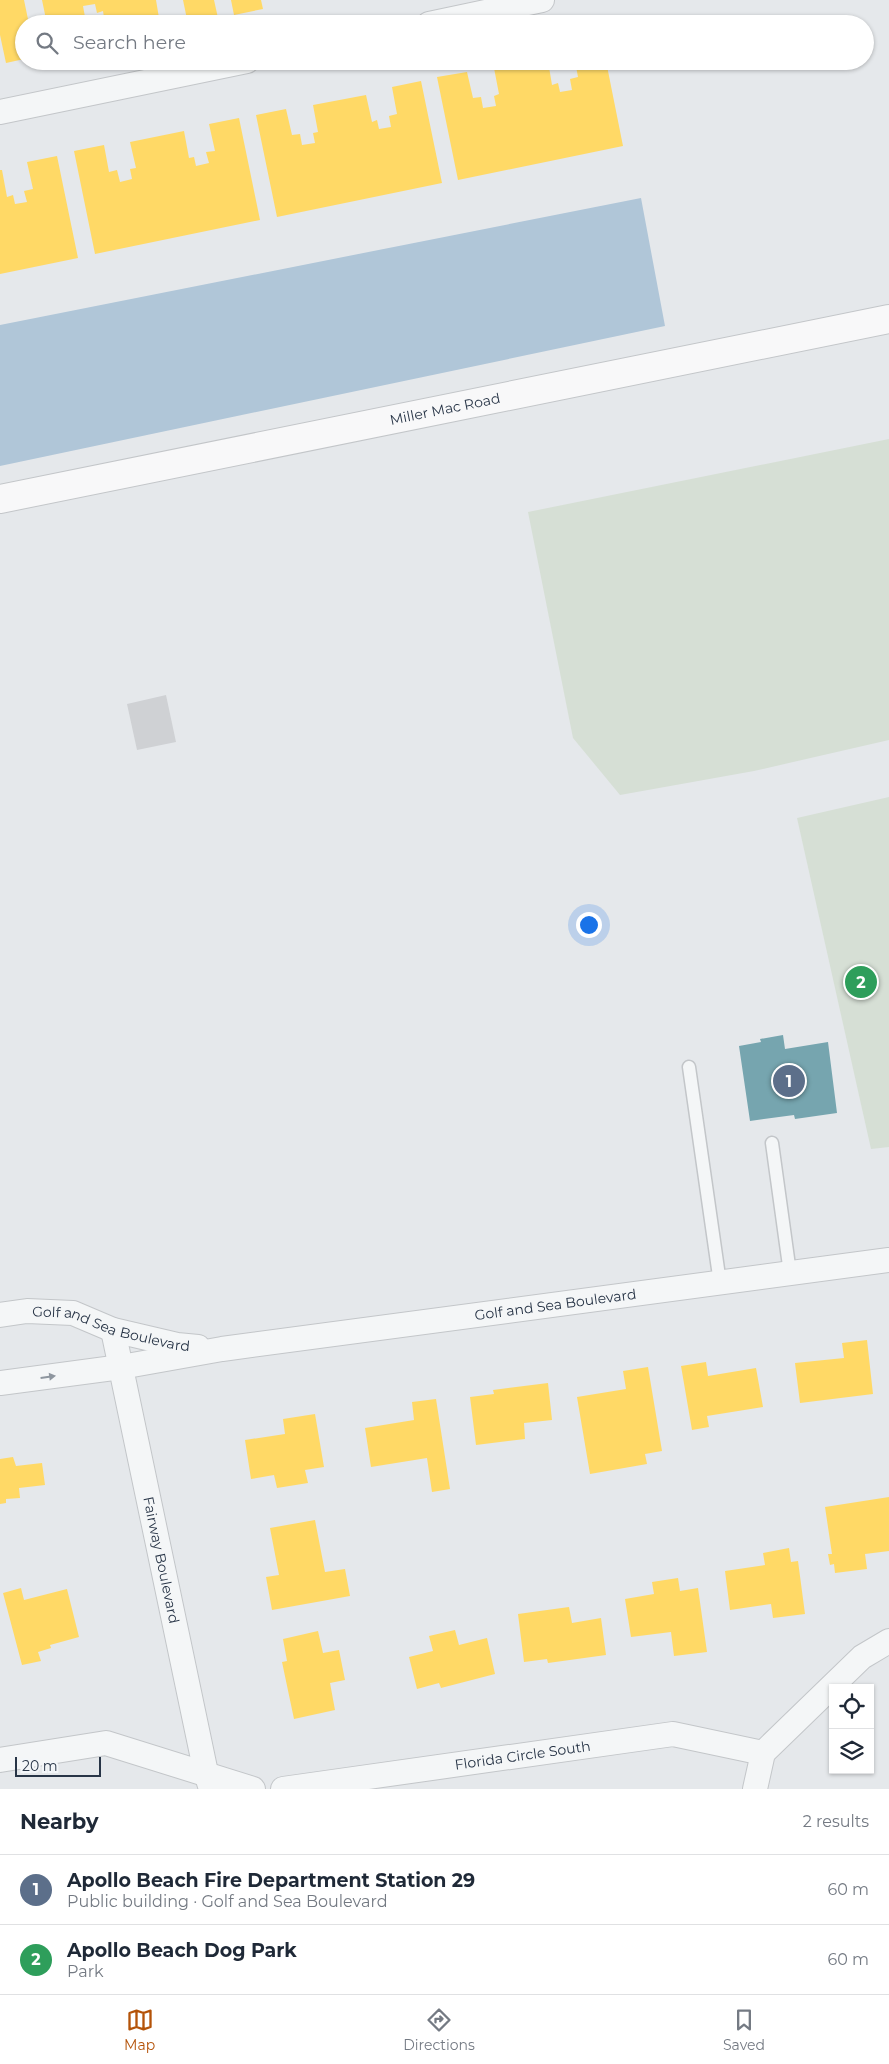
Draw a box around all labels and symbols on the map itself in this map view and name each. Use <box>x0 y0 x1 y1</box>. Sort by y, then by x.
street label: Miller Mac Road <box>388 389 502 429</box>
your location <box>576 912 602 938</box>
pin: 2 <box>845 963 877 1001</box>
pin: 1 <box>773 1062 805 1100</box>
street label: Golf and Sea Boulevard <box>473 1285 637 1324</box>
street label: Golf and Sea Boulevard <box>32 1302 191 1355</box>
one-way arrow <box>41 1372 57 1380</box>
street label: Fairway Boulevard <box>139 1495 183 1625</box>
street label: Florida Circle South <box>454 1737 592 1774</box>
scale bar <box>15 1754 101 1777</box>

